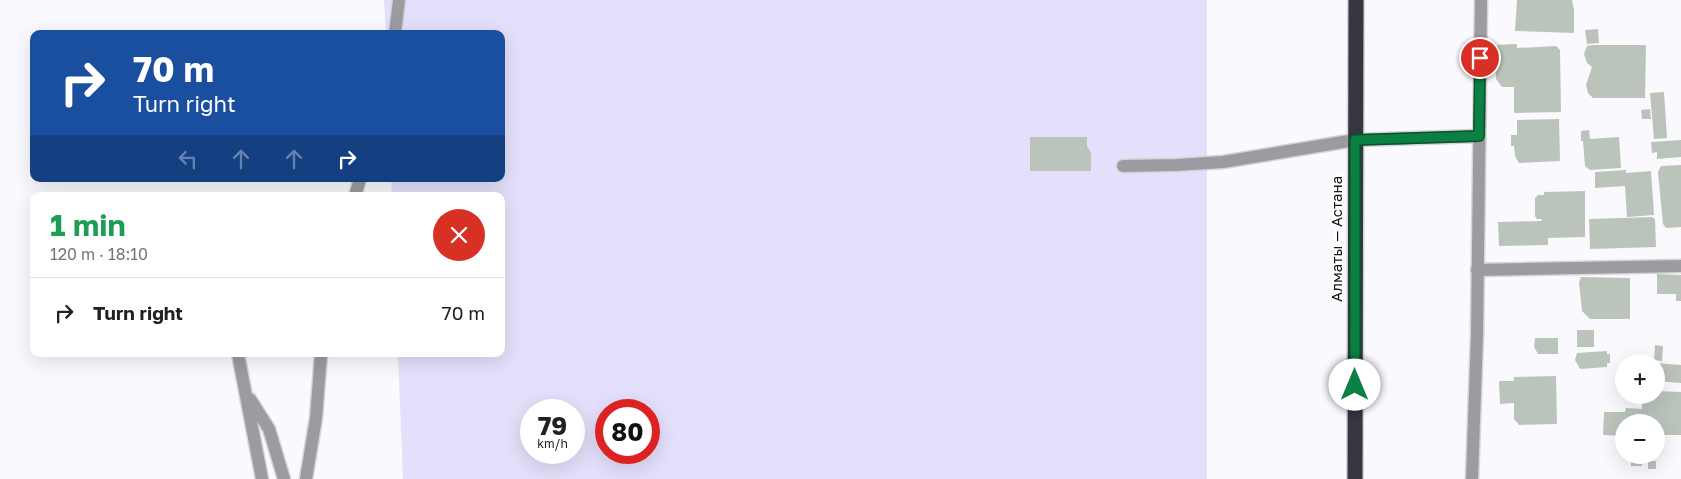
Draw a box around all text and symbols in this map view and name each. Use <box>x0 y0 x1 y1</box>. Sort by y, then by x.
pin <box>1459 37 1501 79</box>
icon: arrive <box>1466 44 1494 72</box>
text: 70 m <box>133 48 214 90</box>
icon: right <box>50 50 115 115</box>
text: Turn right <box>133 90 236 117</box>
icon: left <box>174 145 202 173</box>
icon: ahead <box>227 145 255 173</box>
icon: ahead <box>280 145 308 173</box>
icon: right <box>333 145 361 173</box>
street label: Алматы — Астана <box>1327 176 1345 302</box>
text: 1 min <box>50 207 126 243</box>
button: close <box>433 209 485 261</box>
text: 120 m · 18:10 <box>50 244 148 264</box>
icon: right <box>50 299 78 327</box>
text: Turn right <box>93 301 183 324</box>
text: 70 m <box>442 301 485 324</box>
map controls <box>1615 354 1665 464</box>
button: + <box>1615 354 1665 404</box>
position arrow <box>1328 358 1380 410</box>
speed limit sign: 80 <box>595 399 660 464</box>
text: 79 <box>538 410 567 441</box>
button: − <box>1615 414 1665 464</box>
text: km/h <box>537 436 568 451</box>

